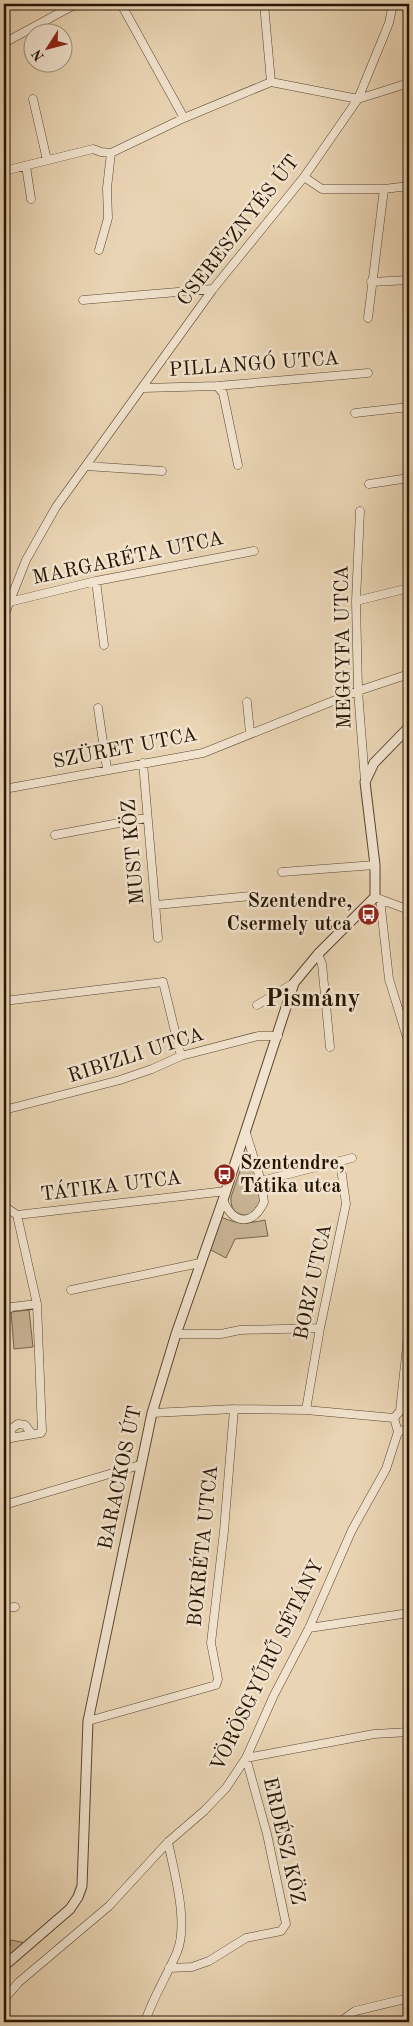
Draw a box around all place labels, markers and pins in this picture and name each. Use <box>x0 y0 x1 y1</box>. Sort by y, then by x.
place label: Szentendre, Csermely utca <box>227 892 352 935</box>
bus stop icon: Szentendre, Csermely utca <box>356 902 380 926</box>
place label: Szentendre, Tátika utca <box>240 1154 344 1197</box>
bus stop icon: Szentendre, Tátika utca <box>212 1163 236 1187</box>

